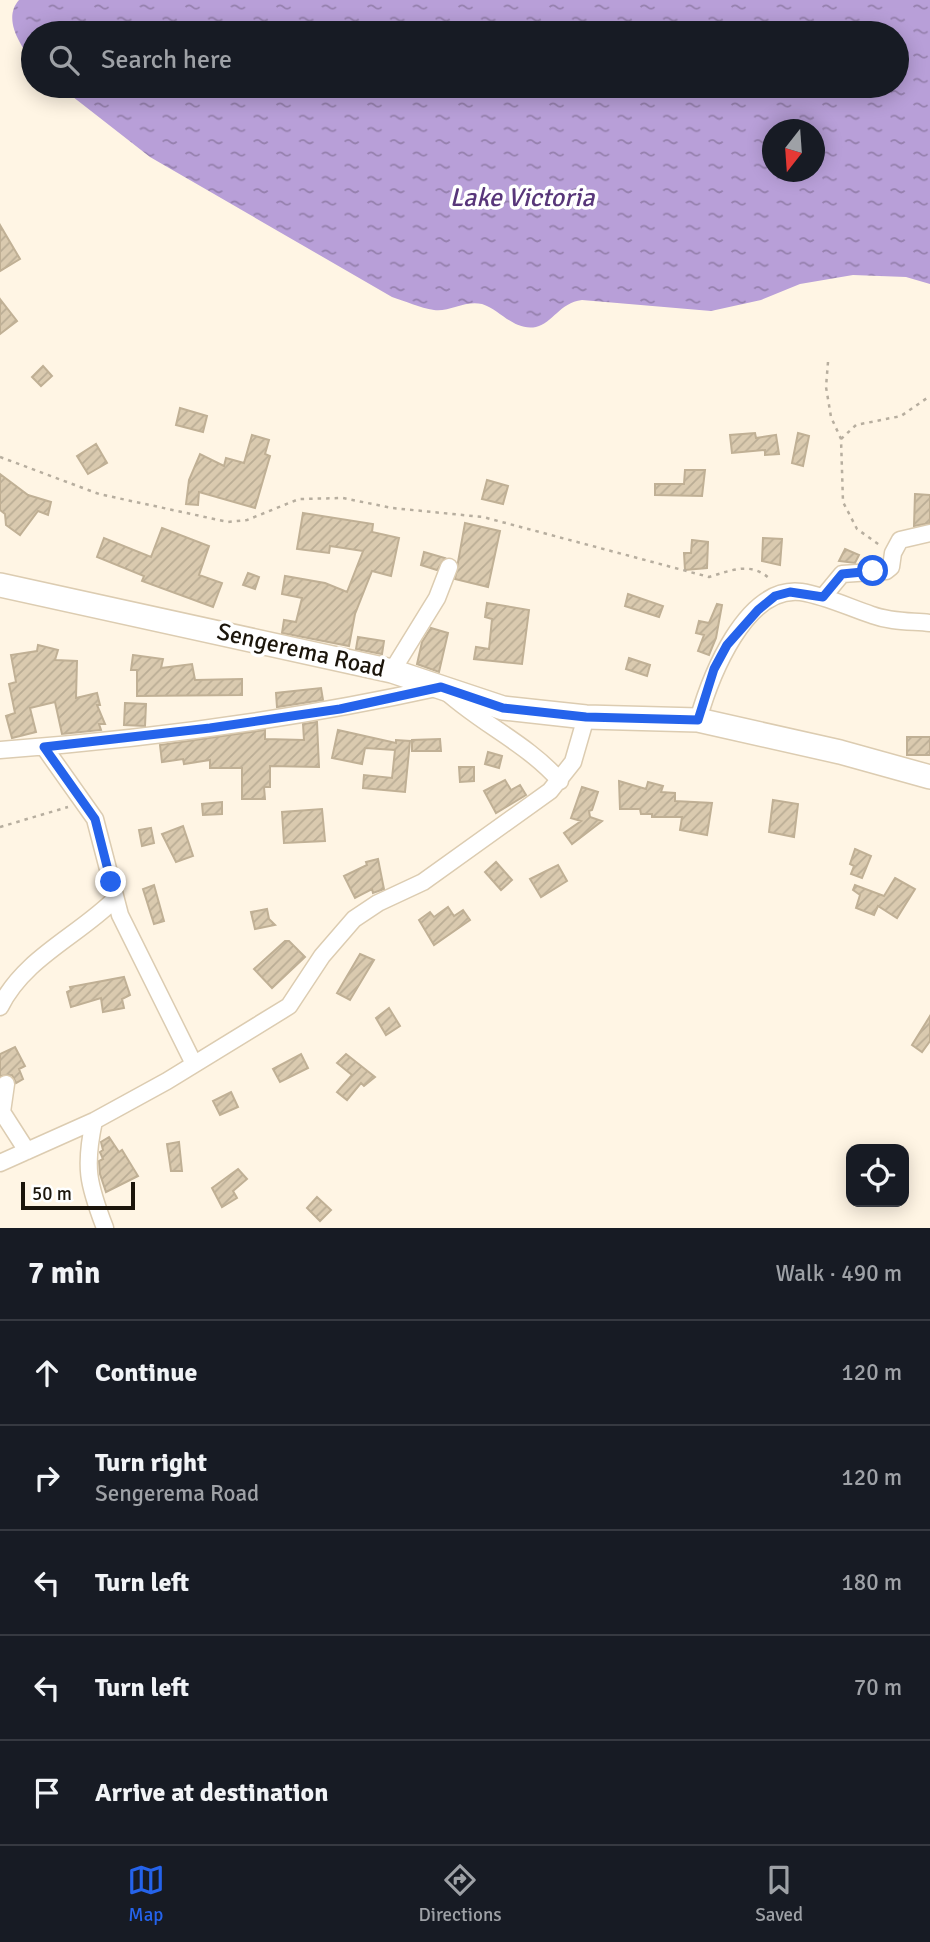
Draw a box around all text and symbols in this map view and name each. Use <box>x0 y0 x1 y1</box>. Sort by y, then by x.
search box <box>21 21 909 98</box>
icon: search <box>45 41 83 79</box>
text: Search here <box>101 44 232 76</box>
north arrow <box>762 119 825 182</box>
water label: Lake Victoria <box>450 182 595 214</box>
route start <box>857 555 888 586</box>
street label: Sengerema Road <box>214 616 388 684</box>
route end <box>95 866 126 897</box>
map controls <box>846 1144 909 1207</box>
button: locate <box>846 1144 909 1207</box>
scale bar <box>21 1179 135 1211</box>
text: 50 m <box>32 1182 72 1206</box>
text: 7 min <box>28 1255 100 1292</box>
text: Walk · 490 m <box>776 1259 902 1288</box>
icon: ahead <box>28 1354 66 1392</box>
text: Continue <box>95 1357 197 1389</box>
text: 120 m <box>841 1358 902 1387</box>
text: Turn right <box>95 1447 207 1479</box>
icon: right <box>28 1459 66 1497</box>
text: 120 m <box>841 1463 902 1492</box>
text: Sengerema Road <box>95 1479 259 1508</box>
icon: left <box>28 1564 66 1602</box>
text: Turn left <box>95 1567 189 1599</box>
text: 180 m <box>841 1568 902 1597</box>
icon: left <box>28 1669 66 1707</box>
text: Turn left <box>95 1672 189 1704</box>
text: 70 m <box>854 1673 902 1702</box>
icon: arrive <box>28 1774 66 1812</box>
text: Arrive at destination <box>95 1777 328 1809</box>
tab: Map <box>127 1861 165 1927</box>
tab: Directions <box>419 1861 502 1927</box>
tab: Saved <box>755 1861 803 1927</box>

